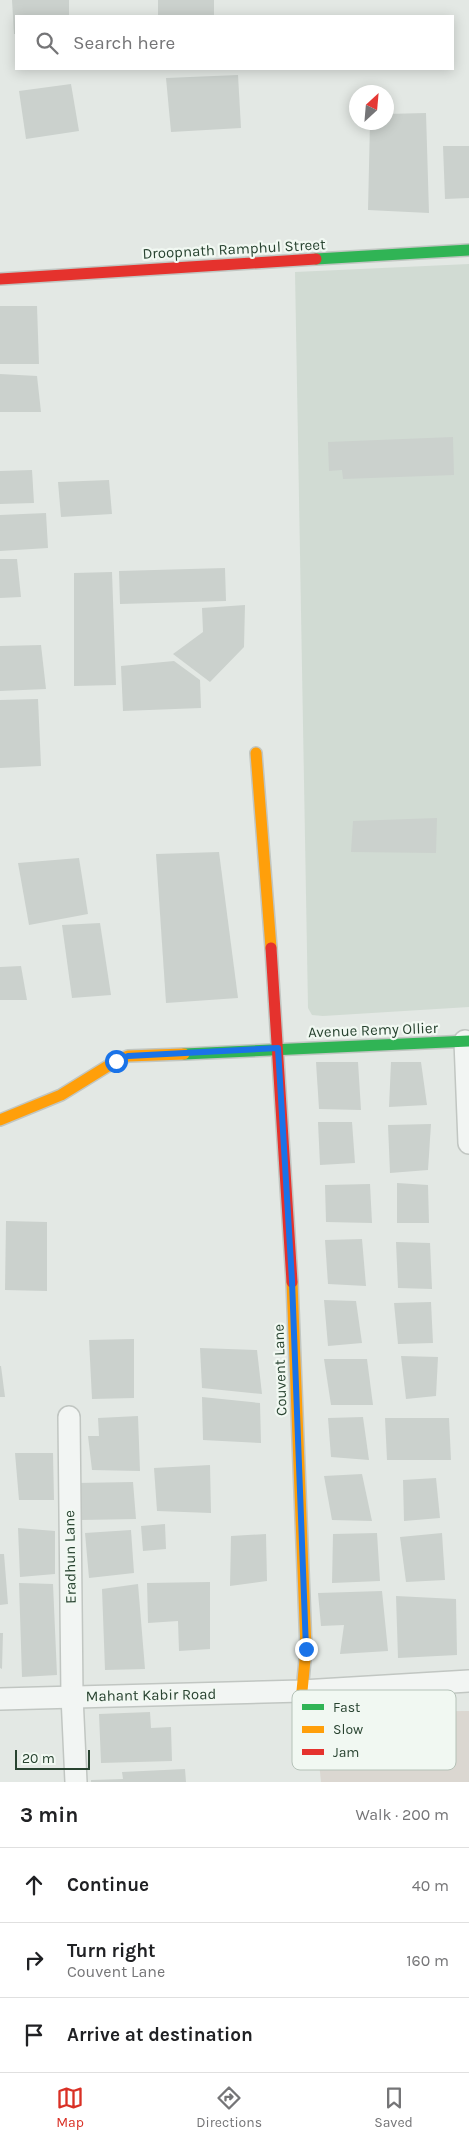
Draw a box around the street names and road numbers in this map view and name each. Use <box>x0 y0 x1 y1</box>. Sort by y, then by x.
street label: Droopnath Ramphul Street <box>142 235 326 263</box>
street label: Avenue Remy Ollier <box>308 1019 439 1041</box>
street label: Couvent Lane <box>269 1324 291 1416</box>
street label: Eradhun Lane <box>60 1510 80 1604</box>
street label: Mahant Kabir Road <box>85 1685 217 1705</box>

